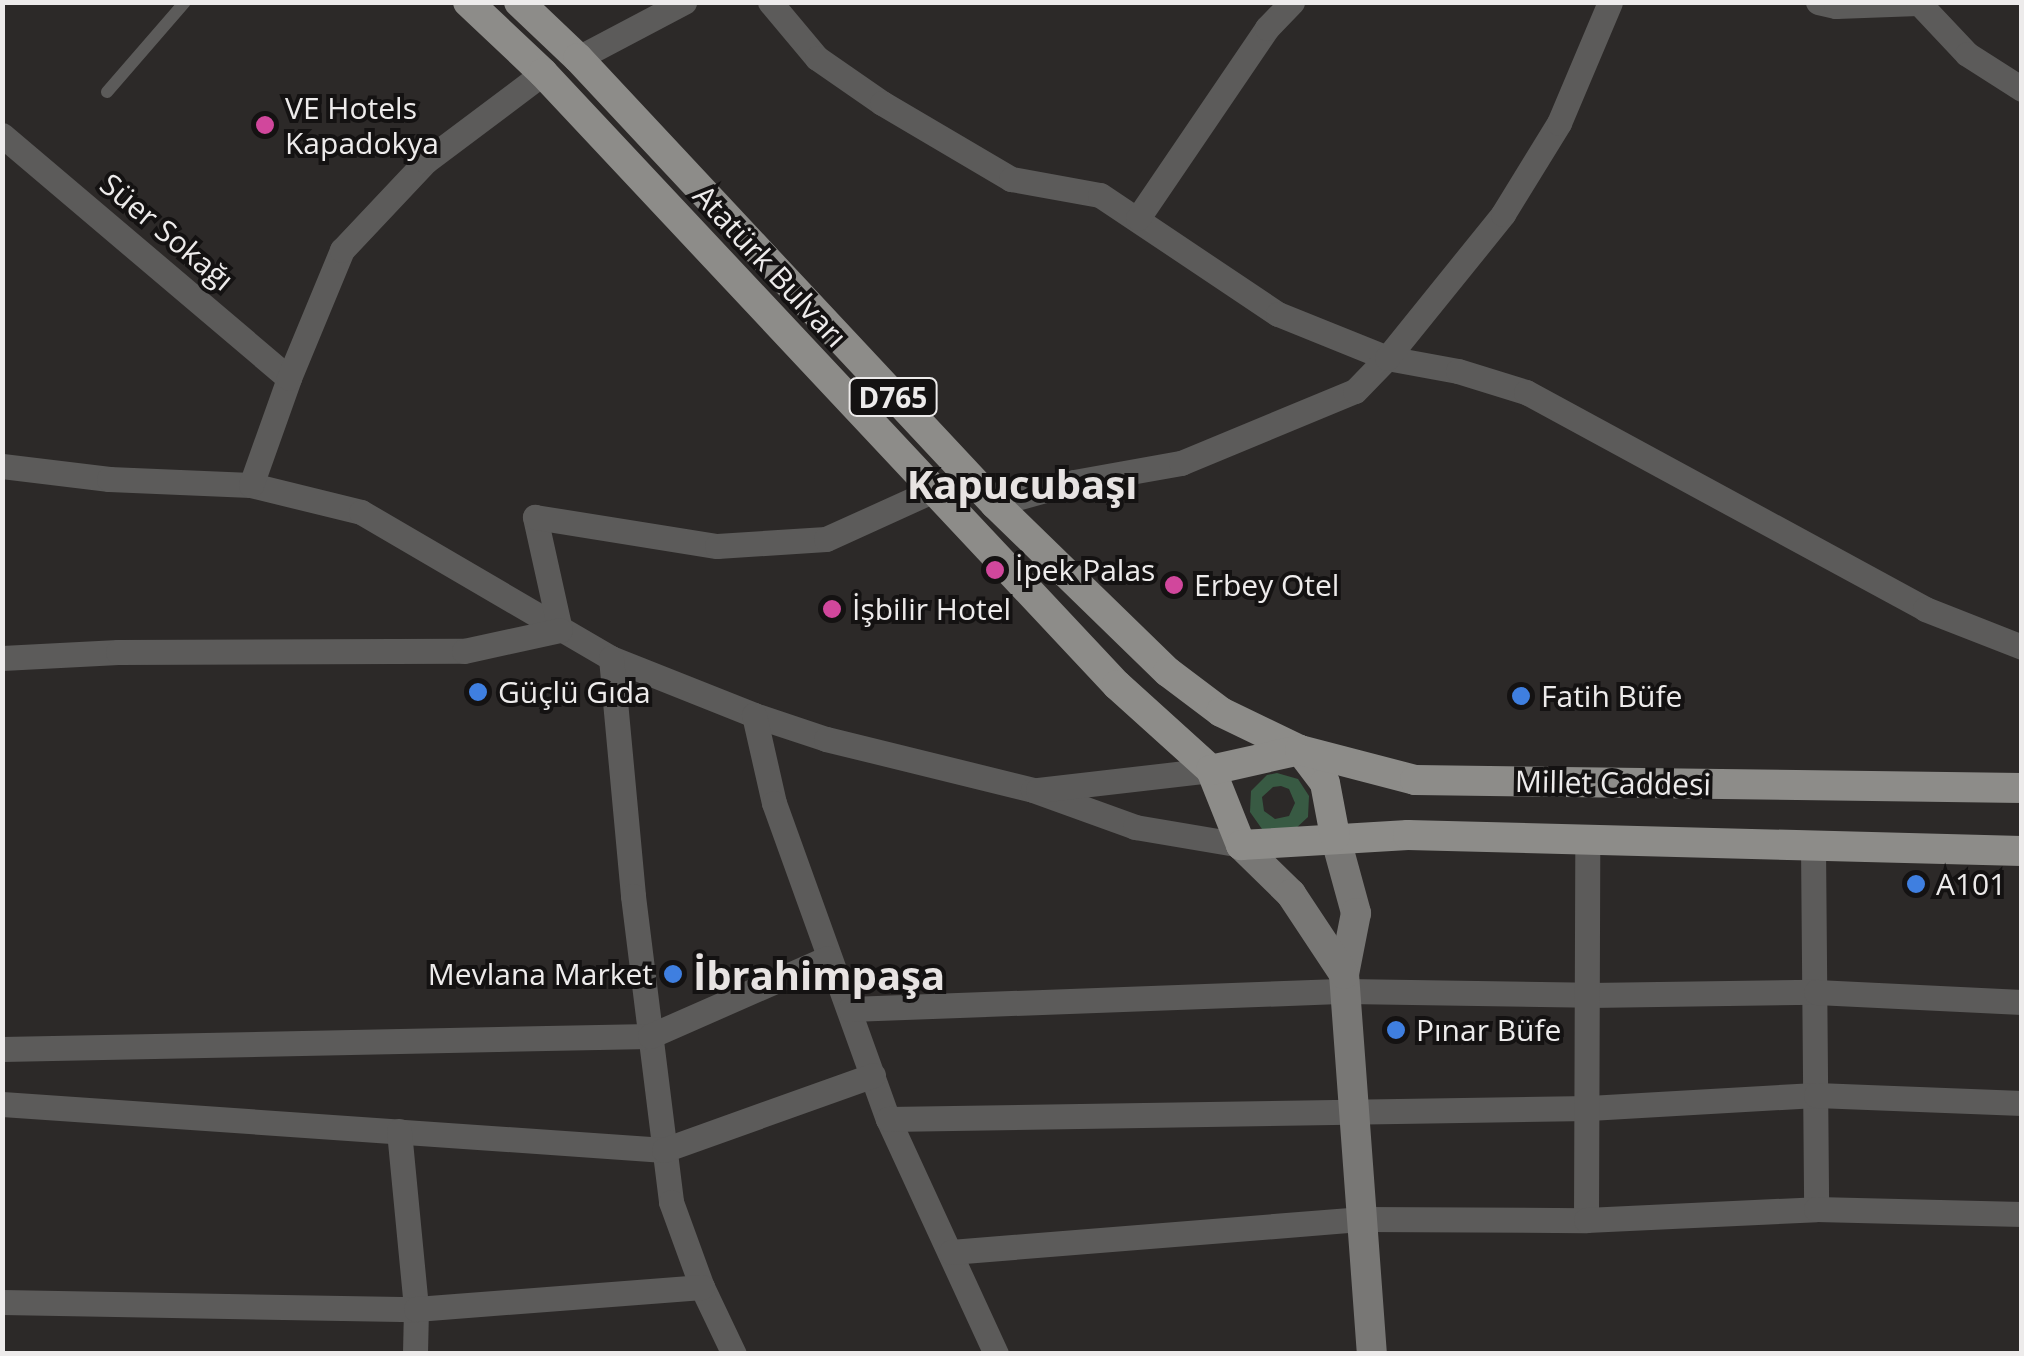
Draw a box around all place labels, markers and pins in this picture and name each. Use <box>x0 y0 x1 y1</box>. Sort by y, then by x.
place label: VE Hotels Kapadokya <box>285 90 439 160</box>
marker: VE Hotels Kapadokya <box>254 114 276 136</box>
place label: İpek Palas <box>1015 552 1155 588</box>
marker: İpek Palas <box>984 559 1006 581</box>
place label: Erbey Otel <box>1194 567 1339 603</box>
marker: Erbey Otel <box>1163 574 1185 596</box>
place label: İşbilir Hotel <box>852 591 1011 627</box>
marker: İşbilir Hotel <box>821 598 843 620</box>
place label: Güçlü Gıda <box>498 674 651 710</box>
place label: Fatih Büfe <box>1541 678 1682 714</box>
marker: Güçlü Gıda <box>467 681 489 703</box>
marker: Fatih Büfe <box>1510 685 1532 707</box>
place label: A101 <box>1936 866 2006 902</box>
marker: A101 <box>1905 873 1927 895</box>
place label: Mevlana Market <box>428 956 653 992</box>
marker: Mevlana Market <box>662 963 684 985</box>
place label: Pınar Büfe <box>1416 1012 1561 1048</box>
marker: Pınar Büfe <box>1385 1019 1407 1041</box>

